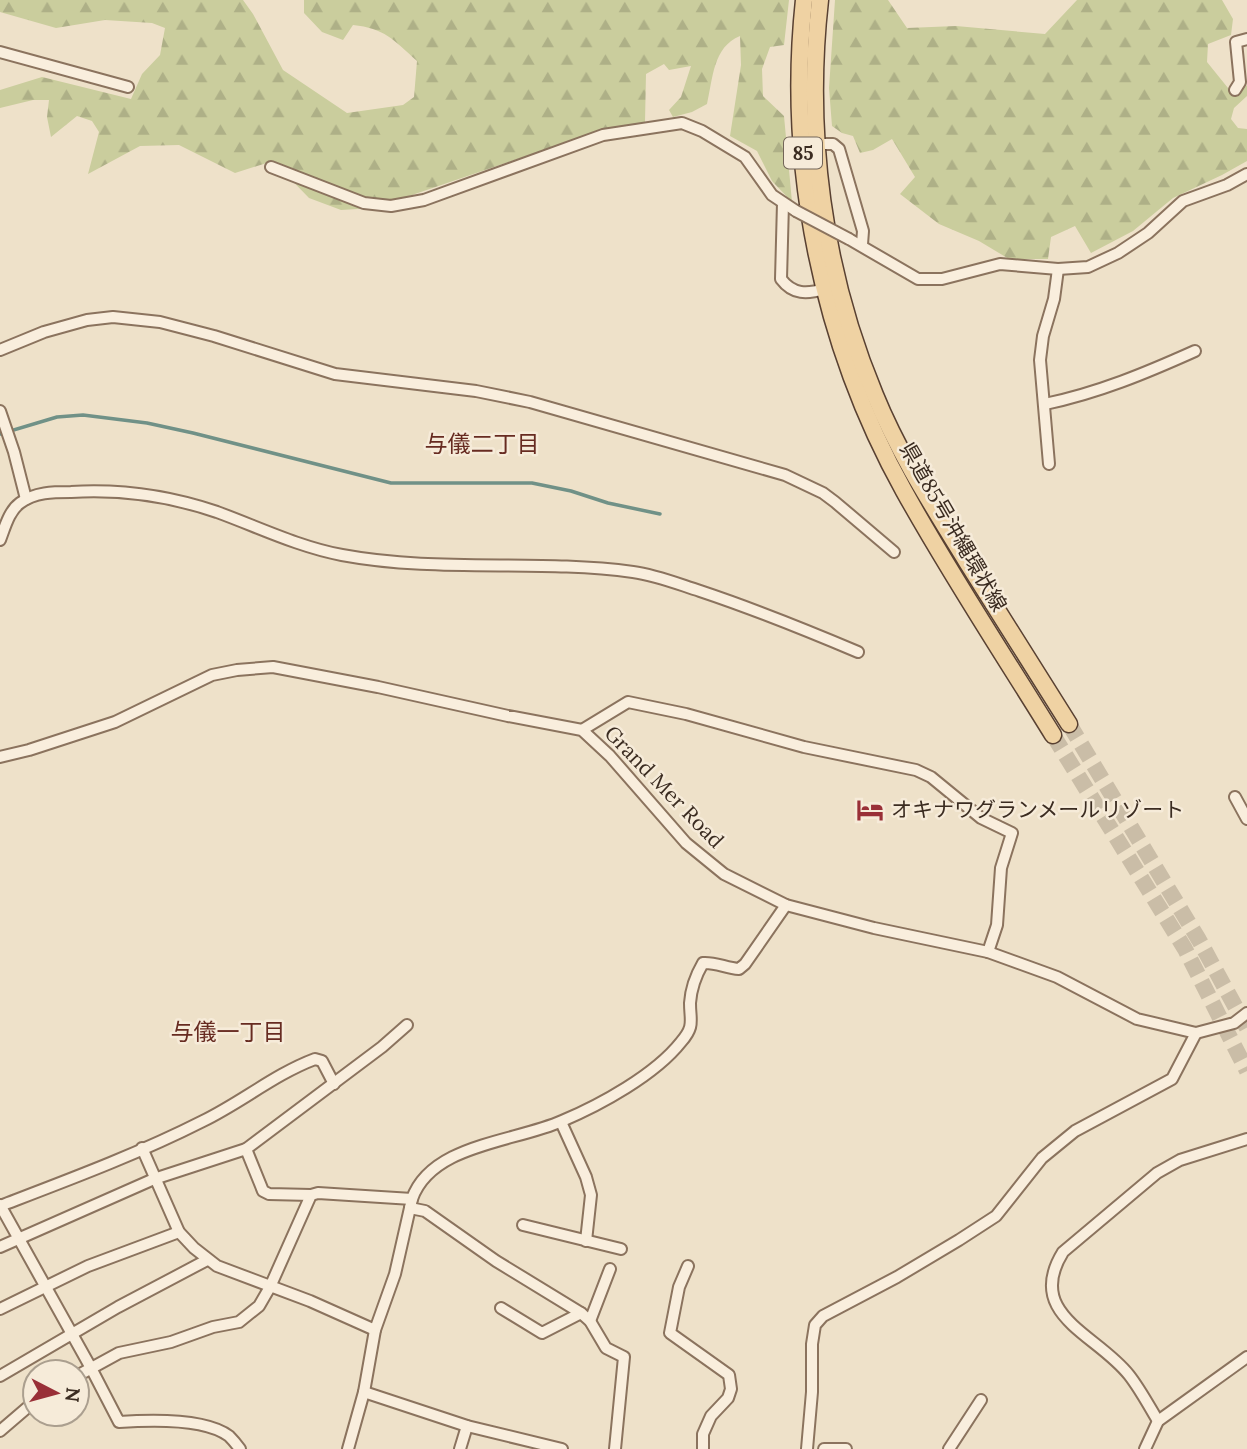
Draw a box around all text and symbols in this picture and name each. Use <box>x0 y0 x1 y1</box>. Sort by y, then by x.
road number: 85 <box>784 138 822 168</box>
district label: 与儀二丁目 <box>425 429 540 458</box>
street label: 県道85号沖縄環状線 <box>894 437 1013 616</box>
street label: Grand Mer Road <box>599 720 730 854</box>
hotel icon: オキナワグランメールリゾート <box>855 795 885 825</box>
place label: オキナワグランメールリゾート <box>891 796 1184 823</box>
district label: 与儀一丁目 <box>171 1017 286 1046</box>
north arrow <box>21 1358 91 1428</box>
text: N <box>60 1386 86 1404</box>

